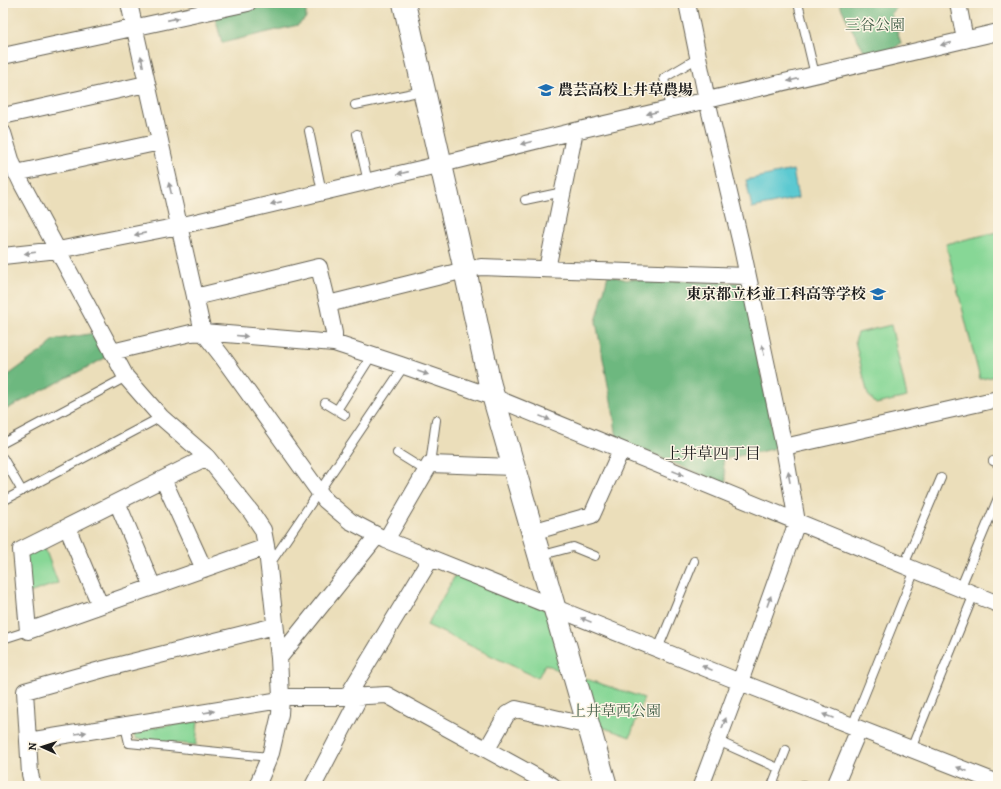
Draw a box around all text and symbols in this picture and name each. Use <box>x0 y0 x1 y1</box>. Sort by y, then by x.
park label: 三谷公園 <box>845 15 905 35</box>
one-way arrow <box>167 16 179 22</box>
one-way arrow <box>940 42 953 48</box>
one-way arrow <box>138 55 144 68</box>
one-way arrow <box>786 78 799 84</box>
place label: 農芸高校上井草農場 <box>558 80 693 100</box>
school or university icon: 農芸高校上井草農場 <box>537 81 555 99</box>
one-way arrow <box>646 110 658 116</box>
one-way arrow <box>520 141 532 147</box>
one-way arrow <box>396 171 409 177</box>
one-way arrow <box>167 182 173 194</box>
one-way arrow <box>270 201 282 207</box>
one-way arrow <box>134 231 147 237</box>
one-way arrow <box>24 250 36 257</box>
place label: 東京都立杉並工科高等学校 <box>686 284 866 304</box>
school or university icon: 東京都立杉並工科高等学校 <box>869 285 887 303</box>
one-way arrow <box>236 332 248 339</box>
one-way arrow <box>760 343 766 356</box>
one-way arrow <box>417 370 429 376</box>
one-way arrow <box>539 415 550 421</box>
district label: 上井草四丁目 <box>665 443 761 465</box>
one-way arrow <box>672 470 684 476</box>
one-way arrow <box>786 471 792 483</box>
one-way arrow <box>766 595 772 607</box>
one-way arrow <box>579 617 591 623</box>
one-way arrow <box>700 665 712 671</box>
park label: 上井草西公園 <box>571 701 661 721</box>
one-way arrow <box>203 709 215 715</box>
one-way arrow <box>821 713 833 719</box>
one-way arrow <box>722 717 728 729</box>
north arrow <box>22 727 62 767</box>
one-way arrow <box>75 730 87 736</box>
text: N <box>25 742 40 751</box>
one-way arrow <box>955 765 967 771</box>

